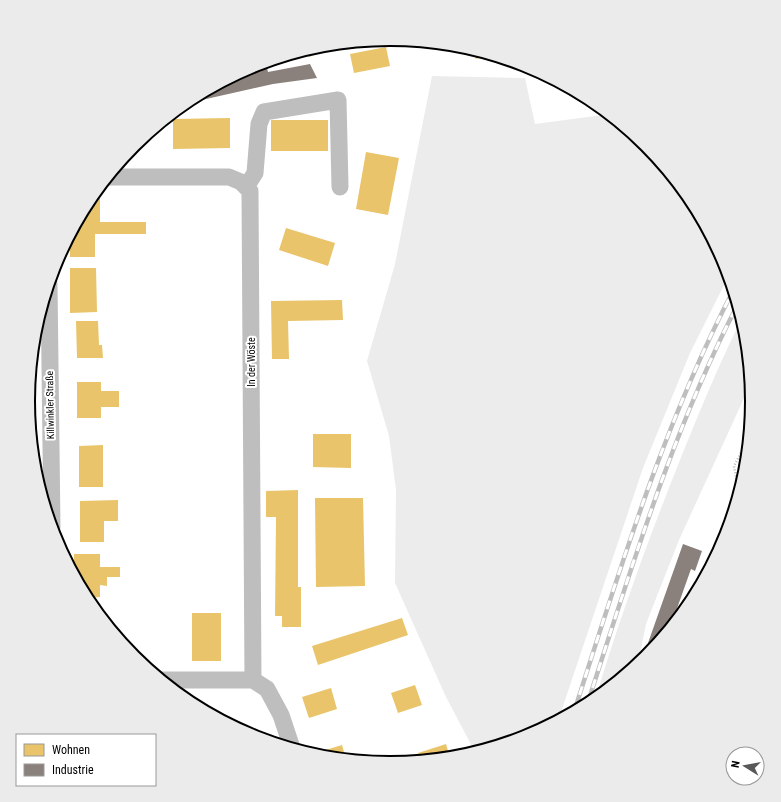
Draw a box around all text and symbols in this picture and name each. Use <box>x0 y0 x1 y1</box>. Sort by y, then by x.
street label: In der Wöste <box>246 337 257 387</box>
street label: Killwinkler Straße <box>44 370 56 439</box>
legend <box>16 734 156 786</box>
text: Wohnen <box>52 743 90 757</box>
north arrow <box>725 746 765 786</box>
text: N <box>729 759 743 769</box>
text: Industrie <box>52 763 94 777</box>

